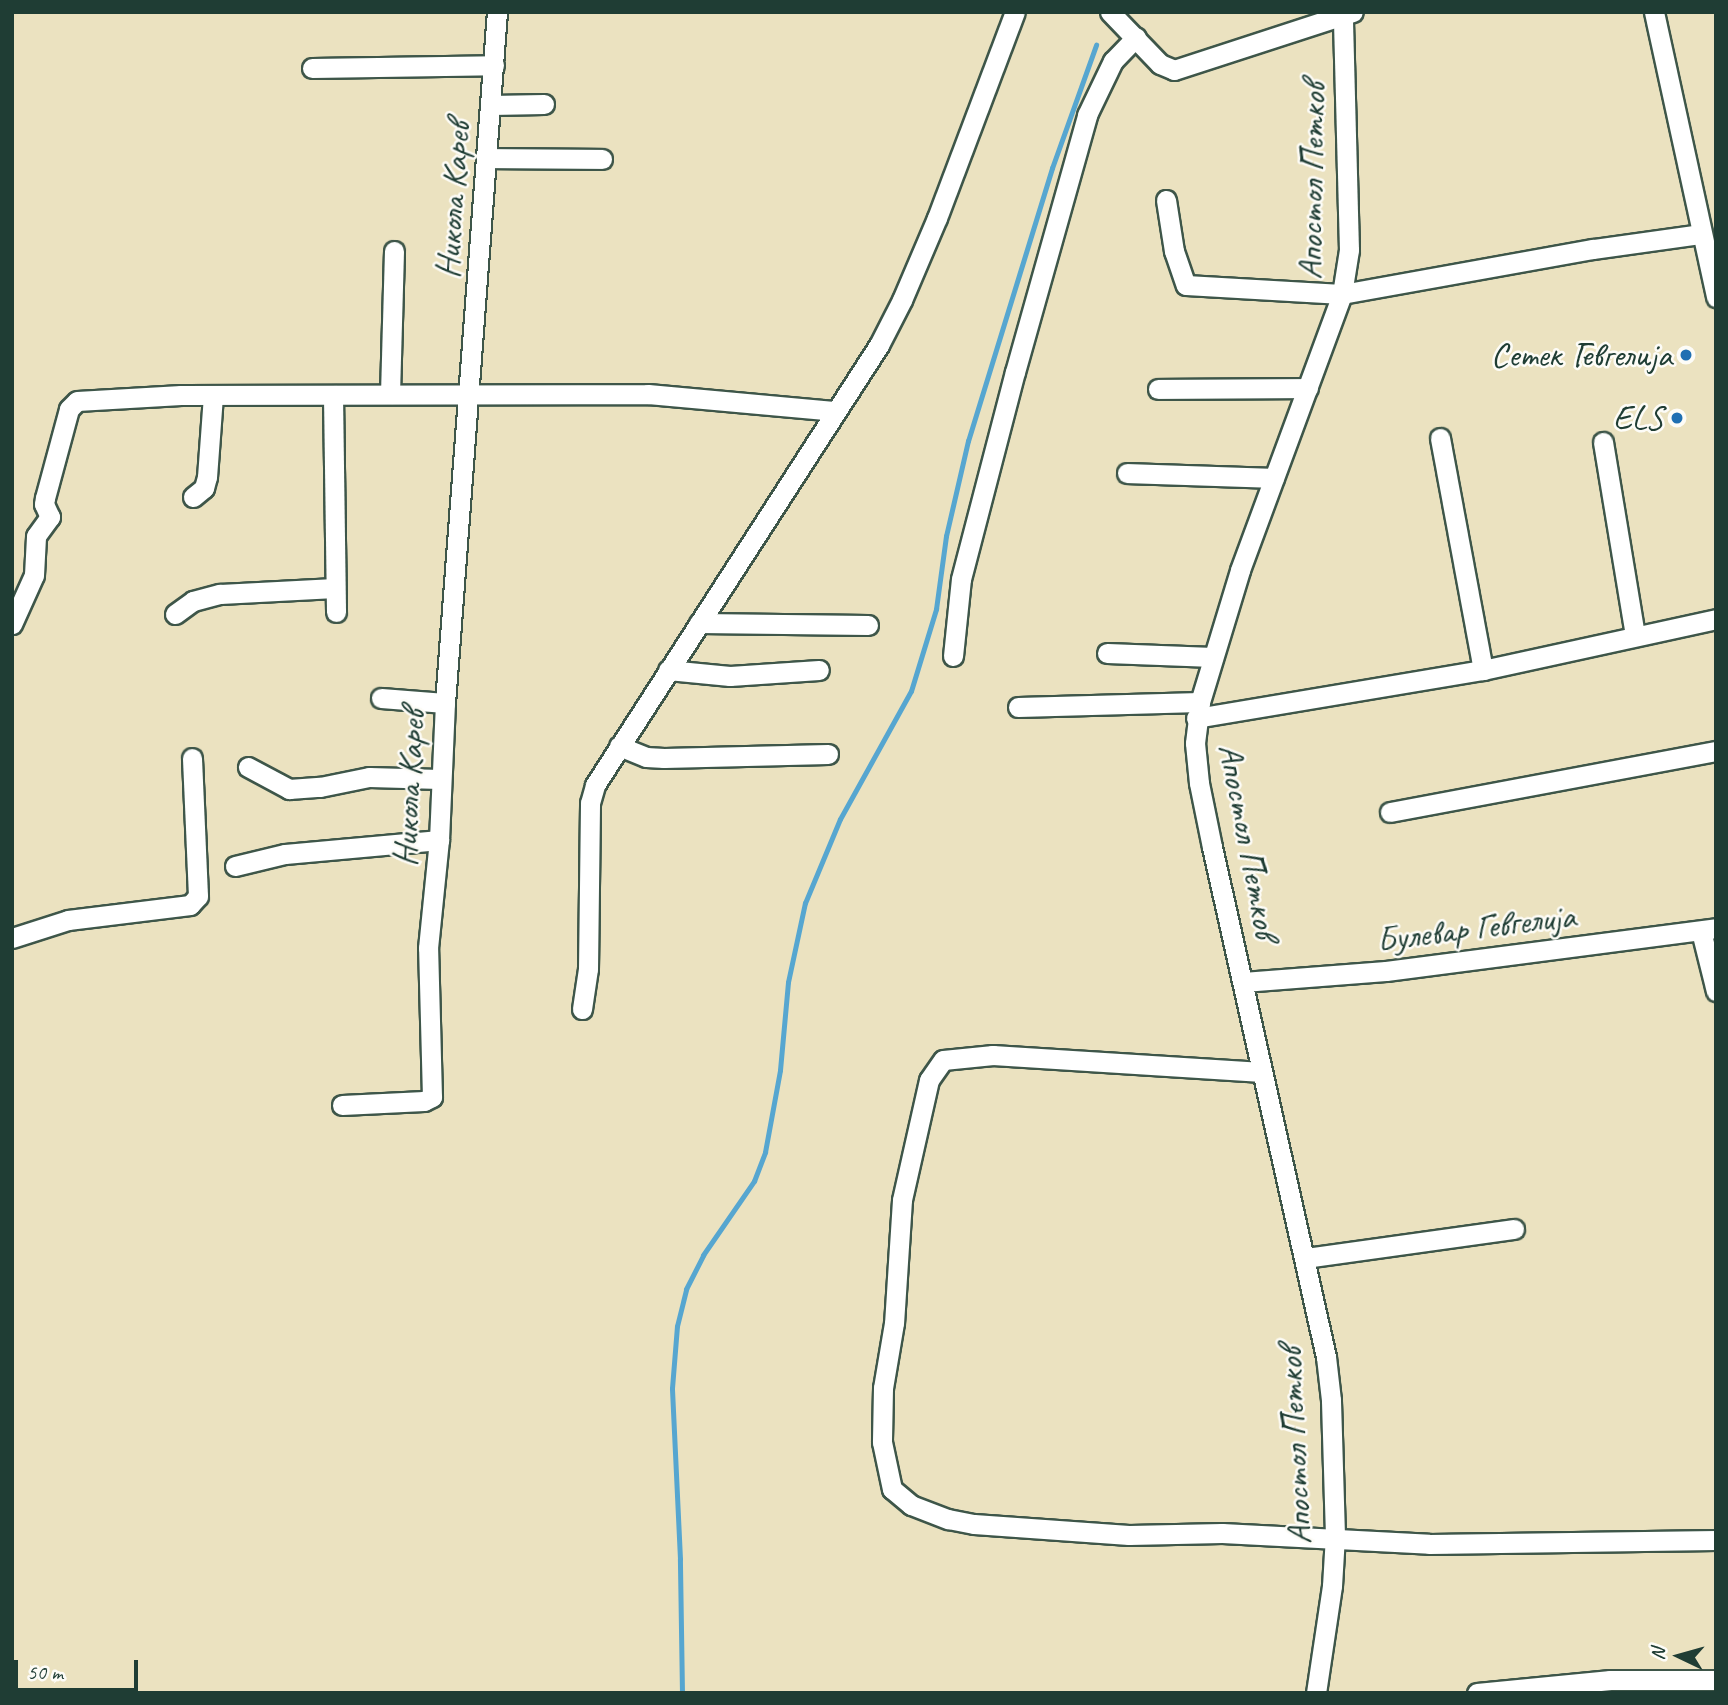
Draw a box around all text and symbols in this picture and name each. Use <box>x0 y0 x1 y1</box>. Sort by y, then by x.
street label: Апостол Петков <box>1289 84 1335 278</box>
street label: Никола Карев <box>427 120 479 280</box>
place label: Сетек Гевгелија <box>1493 334 1672 376</box>
marker: Сетек Гевгелија <box>1678 347 1694 363</box>
place label: ELS <box>1613 397 1663 439</box>
marker: ELS <box>1669 410 1685 426</box>
street label: Никола Карев <box>384 709 434 867</box>
street label: Апостол Петков <box>1209 742 1287 940</box>
street label: Булевар Гевгелија <box>1374 895 1578 961</box>
street label: Апостол Петков <box>1269 1348 1321 1544</box>
north arrow <box>1644 1621 1714 1691</box>
scale bar <box>18 1646 142 1690</box>
text: N <box>1646 1647 1671 1661</box>
text: 50 m <box>27 1659 63 1685</box>

